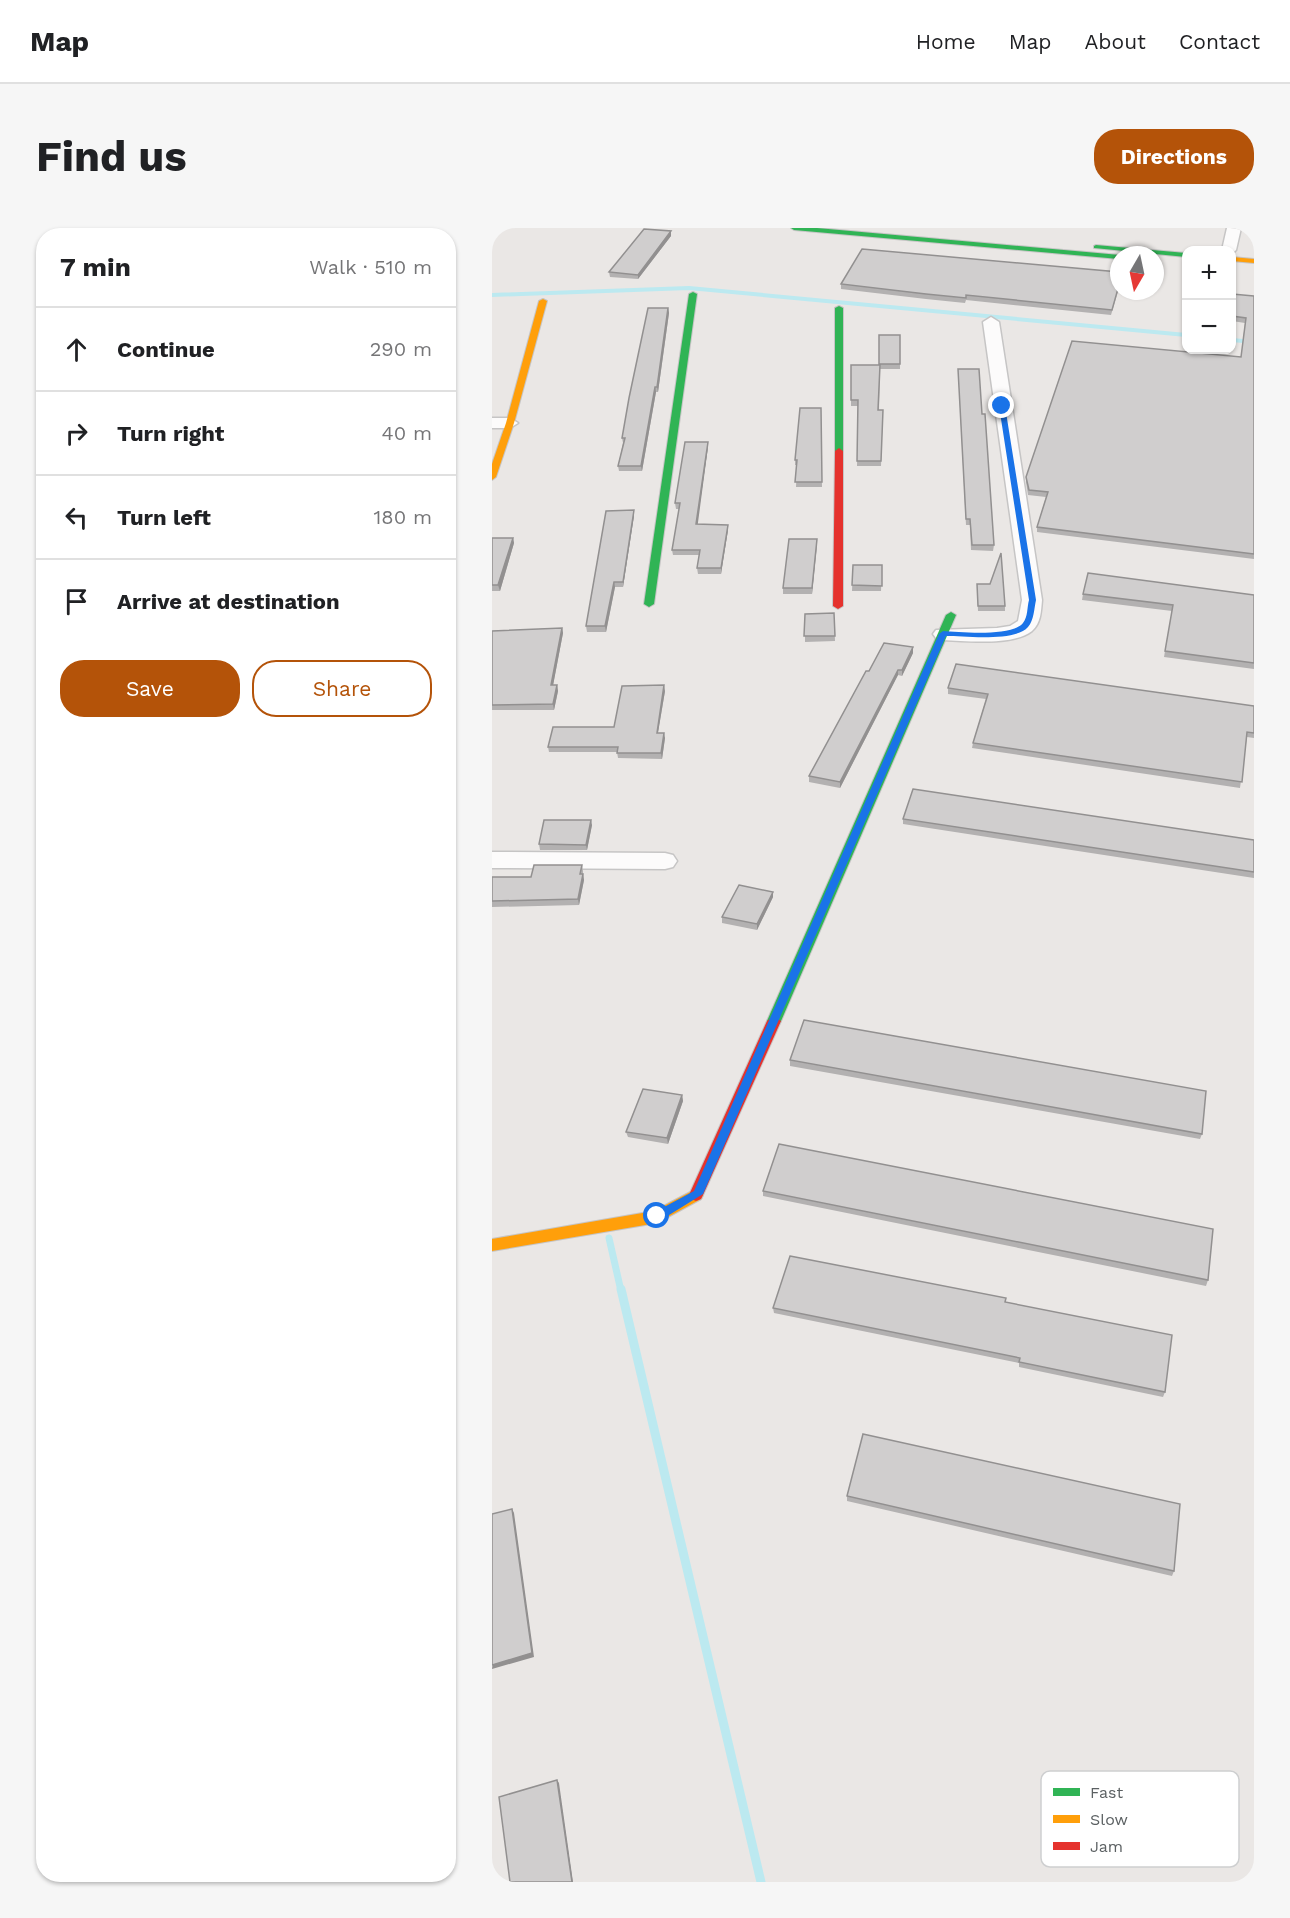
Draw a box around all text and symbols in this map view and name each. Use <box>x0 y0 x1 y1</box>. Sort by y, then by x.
text: Map <box>30 25 89 58</box>
text: Home <box>916 29 976 54</box>
text: Map <box>1009 29 1052 54</box>
text: About <box>1085 29 1146 54</box>
text: Contact <box>1179 29 1260 54</box>
button: Directions <box>1094 129 1254 184</box>
text: Find us <box>36 132 187 181</box>
north arrow <box>1110 246 1164 300</box>
map controls <box>1182 246 1236 354</box>
button: + <box>1182 246 1236 300</box>
text: 7 min <box>60 252 131 282</box>
text: Walk · 510 m <box>309 255 432 279</box>
button: − <box>1182 300 1236 354</box>
icon: ahead <box>60 333 93 366</box>
text: Continue <box>117 337 215 362</box>
text: 290 m <box>370 337 432 361</box>
route end <box>988 392 1014 418</box>
icon: right <box>60 417 93 450</box>
text: Turn right <box>117 421 224 446</box>
text: 40 m <box>381 421 432 445</box>
icon: left <box>60 501 93 534</box>
text: Turn left <box>117 505 211 530</box>
text: 180 m <box>374 505 432 529</box>
icon: arrive <box>60 585 93 618</box>
text: Arrive at destination <box>117 589 340 614</box>
button: Save <box>60 660 240 717</box>
button: Share <box>252 660 432 717</box>
route start <box>643 1202 669 1228</box>
legend <box>1041 1771 1239 1867</box>
text: Fast <box>1090 1783 1123 1802</box>
text: Slow <box>1090 1810 1128 1829</box>
text: Jam <box>1090 1837 1123 1856</box>

